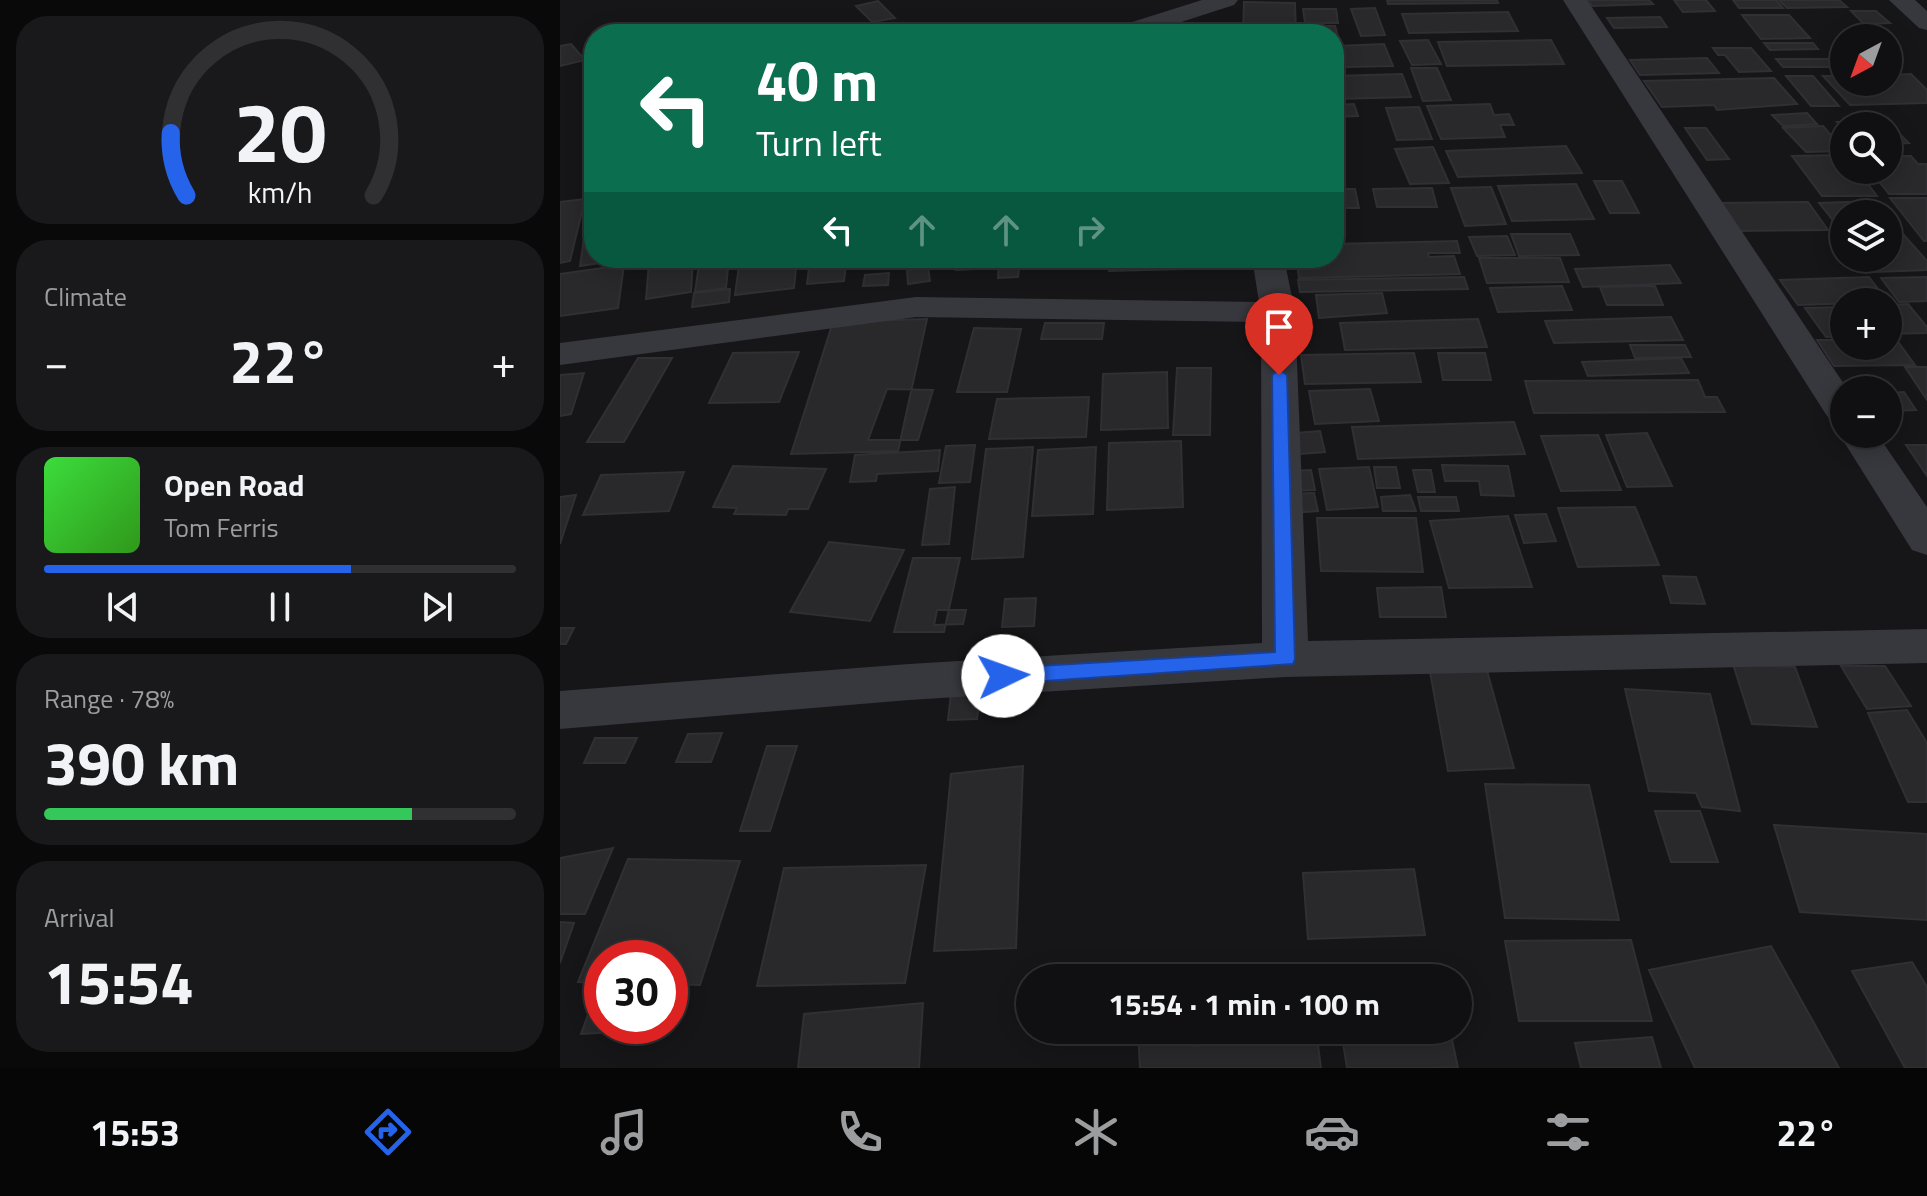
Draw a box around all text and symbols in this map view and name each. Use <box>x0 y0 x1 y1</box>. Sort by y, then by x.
north arrow <box>1830 24 1902 96</box>
map controls <box>1830 24 1902 448</box>
text: 40 m <box>756 38 878 123</box>
icon: left <box>624 56 728 160</box>
text: 20 <box>233 68 327 194</box>
button: search <box>1830 112 1902 184</box>
text: Turn left <box>756 115 882 170</box>
text: km/h <box>248 171 312 214</box>
button: layers <box>1830 200 1902 272</box>
icon: left <box>816 208 860 252</box>
icon: ahead <box>900 208 944 252</box>
icon: ahead <box>984 208 1028 252</box>
icon: right <box>1068 208 1112 252</box>
text: Climate <box>44 277 127 316</box>
button: + <box>1830 288 1902 360</box>
pin <box>1245 293 1313 375</box>
icon: arrive <box>1257 305 1301 349</box>
text: 22° <box>230 315 330 406</box>
text: − <box>44 328 69 395</box>
text: + <box>491 328 516 395</box>
button: − <box>1830 376 1902 448</box>
text: Open Road <box>164 462 305 508</box>
text: Tom Ferris <box>164 508 279 547</box>
icon: previous <box>101 585 145 629</box>
icon: pause <box>258 585 302 629</box>
icon: next <box>415 585 459 629</box>
position arrow <box>961 634 1045 718</box>
text: Range · 78% <box>44 679 174 718</box>
text: 390 km <box>44 717 239 808</box>
text: Arrival <box>44 898 115 937</box>
text: 15:54 <box>44 936 194 1027</box>
speed limit sign: 30 <box>584 940 688 1044</box>
text: 15:54 · 1 min · 100 m <box>1108 981 1380 1027</box>
icon: directions <box>360 1104 416 1160</box>
icon: music <box>596 1104 652 1160</box>
icon: phone <box>832 1104 888 1160</box>
icon: climate <box>1068 1104 1124 1160</box>
icon: car <box>1304 1104 1360 1160</box>
icon: filters <box>1540 1104 1596 1160</box>
text: 15:53 <box>90 1105 180 1160</box>
text: 22° <box>1776 1105 1837 1160</box>

